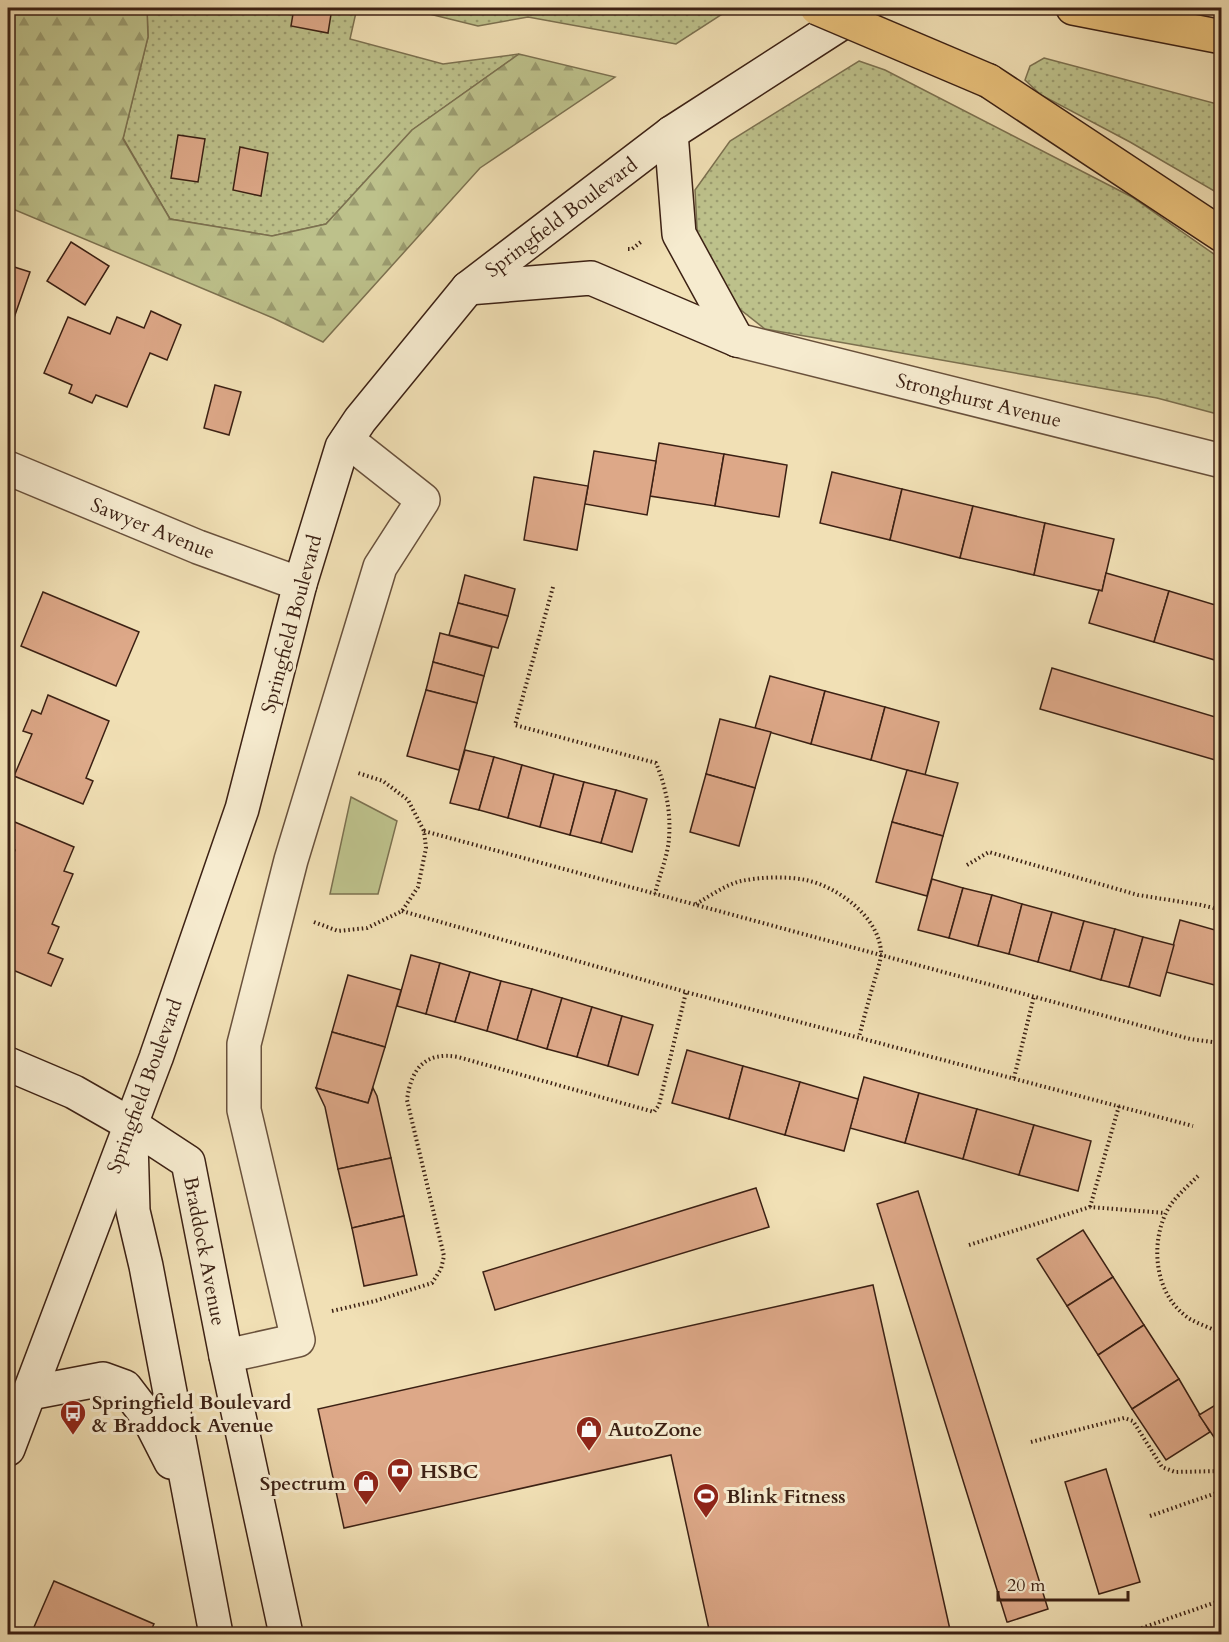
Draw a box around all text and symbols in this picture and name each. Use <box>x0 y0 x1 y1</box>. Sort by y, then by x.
street label: Springfield Boulevard <box>480 151 643 284</box>
street label: Stronghurst Avenue <box>893 367 1064 434</box>
street label: Sawyer Avenue <box>87 491 219 566</box>
street label: Springfield Boulevard <box>255 531 328 716</box>
street label: Springfield Boulevard <box>100 995 189 1177</box>
street label: Braddock Avenue <box>177 1174 232 1328</box>
place label: Springfield Boulevard & Braddock Avenue <box>92 1389 292 1439</box>
bus stop icon: Springfield Boulevard & Braddock Avenue <box>58 1398 88 1436</box>
shop icon: AutoZone <box>574 1414 604 1452</box>
place label: AutoZone <box>608 1416 702 1443</box>
bank icon: HSBC <box>385 1456 415 1494</box>
place label: HSBC <box>420 1458 478 1485</box>
shop icon: Spectrum <box>351 1468 381 1506</box>
place label: Spectrum <box>260 1470 347 1497</box>
sports icon: Blink Fitness <box>691 1481 721 1519</box>
place label: Blink Fitness <box>726 1483 846 1510</box>
scale bar <box>998 1564 1128 1602</box>
text: 20 m <box>1007 1573 1046 1598</box>

